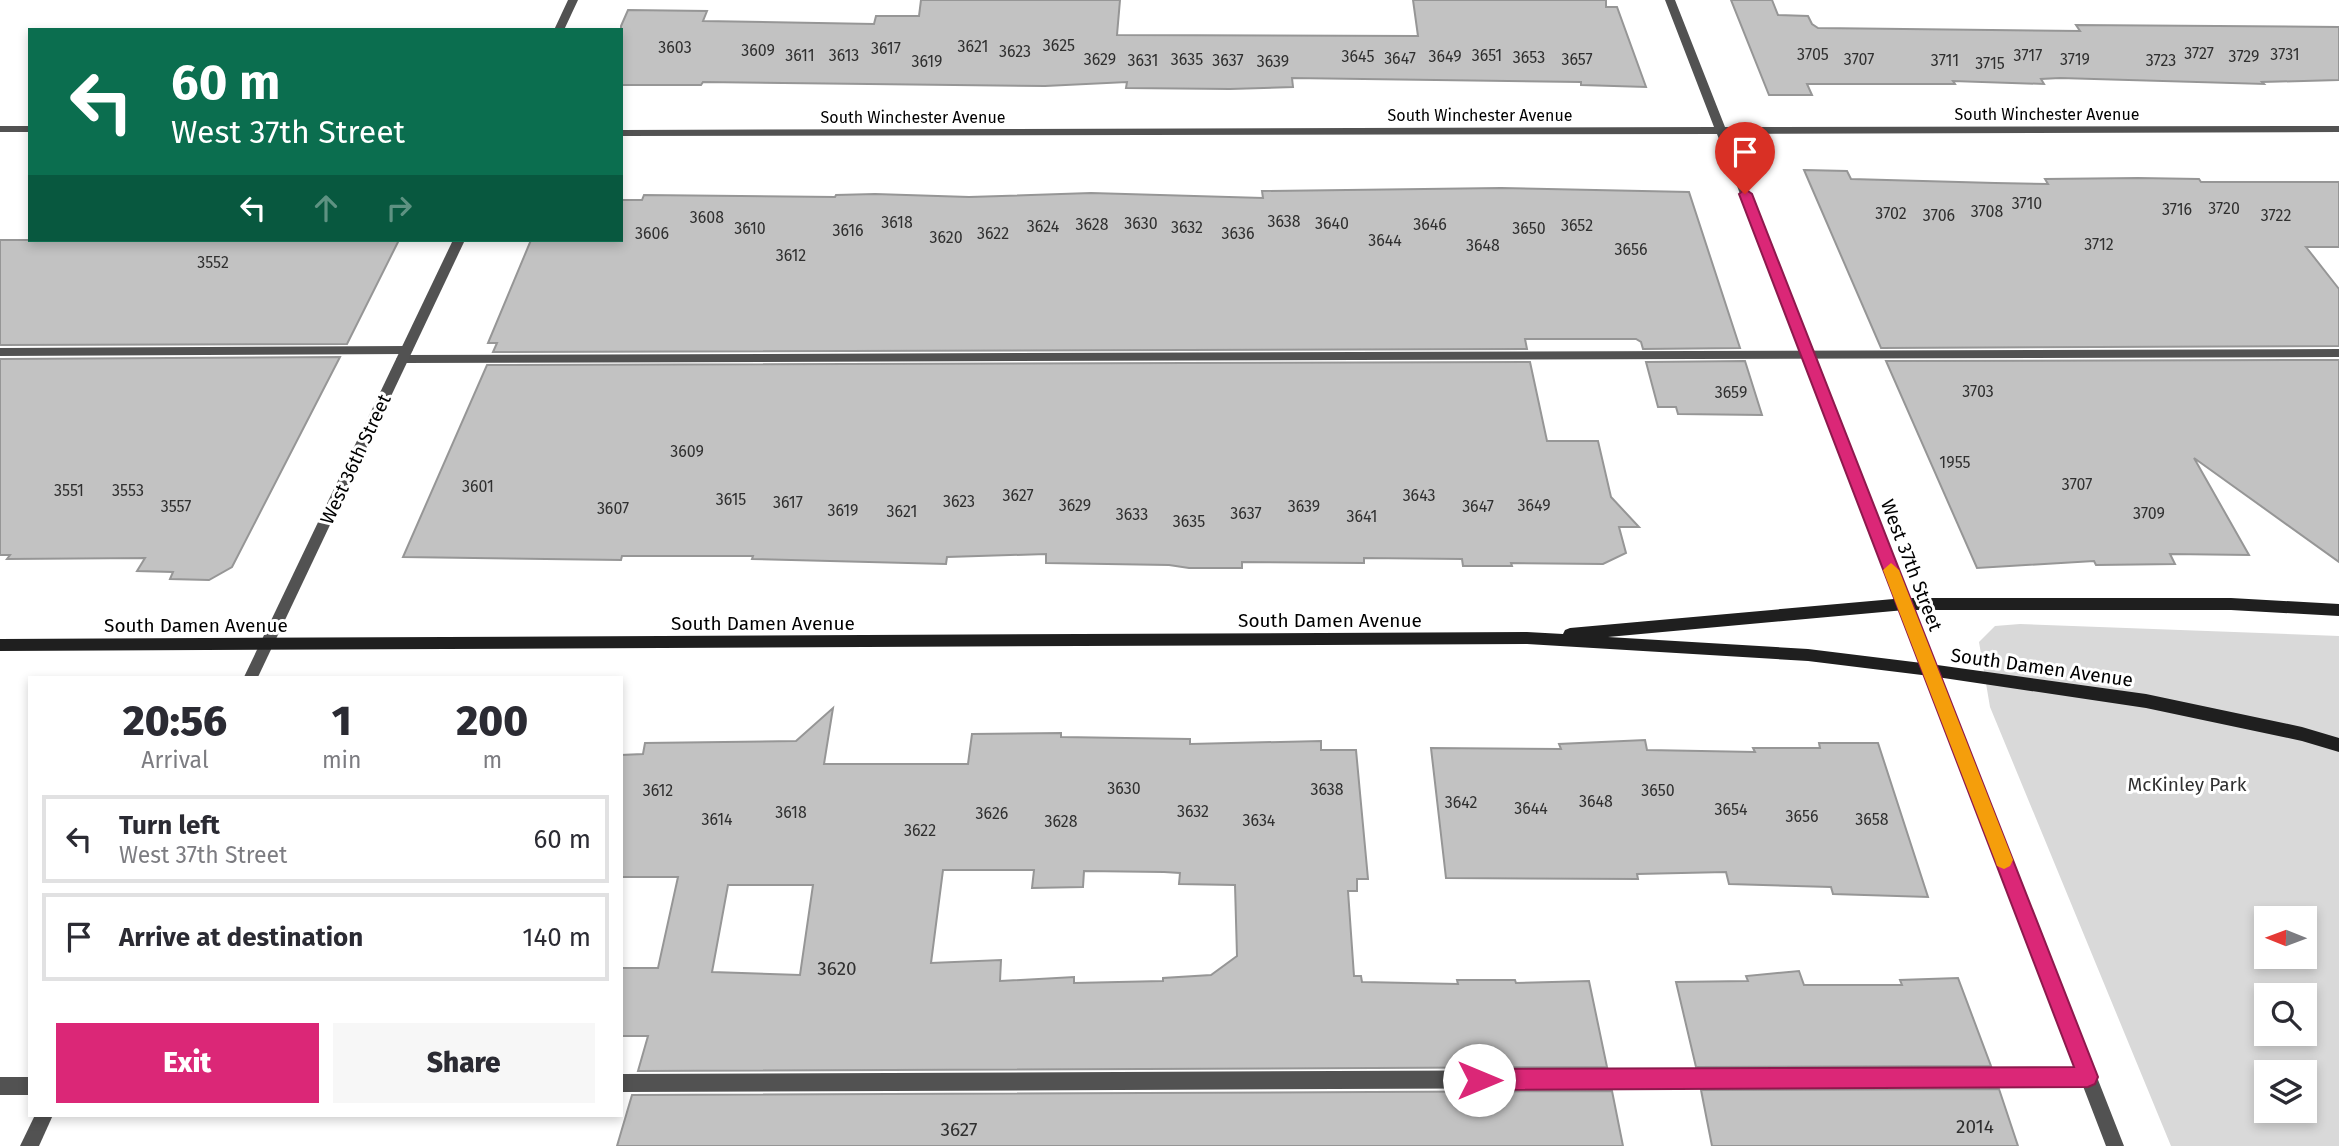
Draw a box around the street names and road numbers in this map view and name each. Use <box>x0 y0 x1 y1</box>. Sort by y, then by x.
street label: South Winchester Avenue <box>1955 105 2139 124</box>
street label: South Winchester Avenue <box>1388 106 1572 125</box>
street label: South Winchester Avenue <box>821 108 1005 127</box>
street label: West 36th Street <box>315 390 396 528</box>
street label: West 37th Street <box>1876 496 1947 634</box>
street label: South Damen Avenue <box>1238 609 1422 632</box>
street label: South Damen Avenue <box>671 612 855 635</box>
street label: South Damen Avenue <box>104 614 288 637</box>
street label: South Damen Avenue <box>1949 643 2135 692</box>

